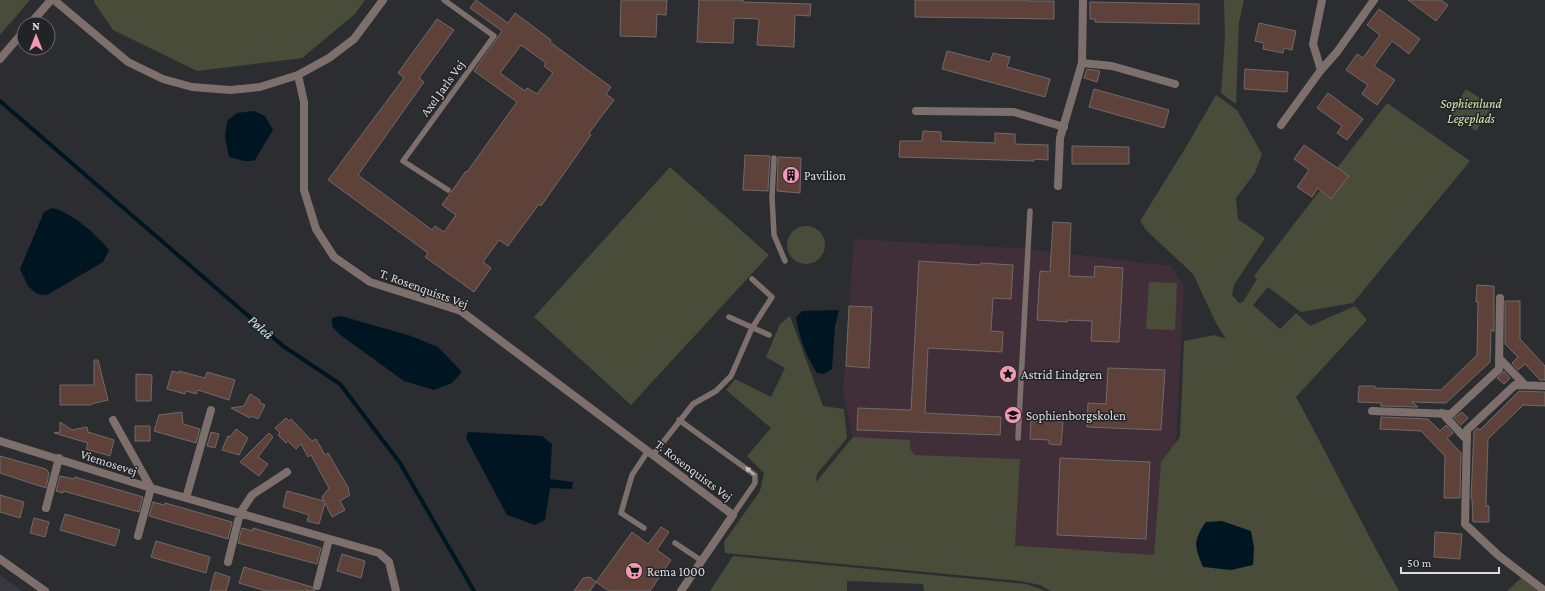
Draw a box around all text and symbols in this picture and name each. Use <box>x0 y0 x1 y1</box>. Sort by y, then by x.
north arrow <box>16 16 56 56</box>
text: N <box>32 20 40 32</box>
street label: Axel Jarls Vej <box>417 57 469 120</box>
park label: Sophienlund Legeplads <box>1440 96 1503 126</box>
building icon: Pavilion <box>781 165 801 185</box>
place label: Pavilion <box>804 168 846 183</box>
street label: T. Rosenquists Vej <box>377 266 470 312</box>
water label: Pøleå <box>245 312 277 343</box>
place icon: Astrid Lindgren <box>998 364 1018 384</box>
place label: Astrid Lindgren <box>1021 367 1102 382</box>
school or university icon: Sophienborgskolen <box>1003 405 1023 425</box>
place label: Sophienborgskolen <box>1026 408 1126 423</box>
street label: T. Rosenquists Vej <box>652 436 735 505</box>
street label: Viemosevej <box>78 446 139 480</box>
one-way arrow <box>744 467 755 476</box>
scale bar <box>1401 549 1499 575</box>
text: 50 m <box>1407 556 1432 570</box>
supermarket icon: Rema 1000 <box>624 561 644 581</box>
place label: Rema 1000 <box>647 564 705 579</box>

